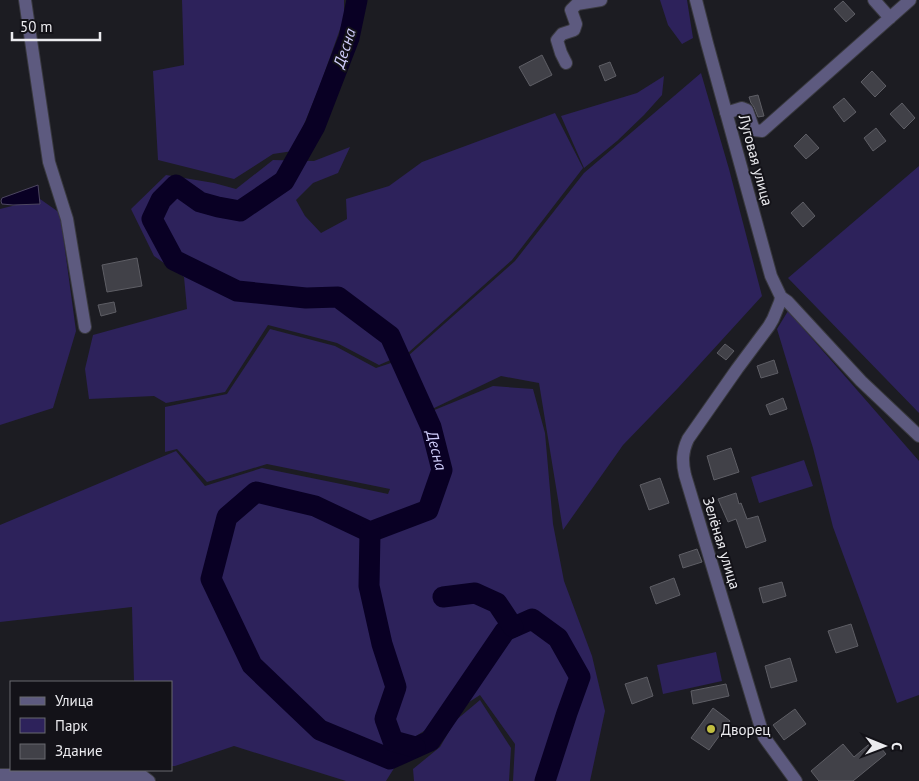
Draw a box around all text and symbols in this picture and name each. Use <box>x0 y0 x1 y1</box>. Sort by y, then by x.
scale bar <box>12 10 100 42</box>
text: 50 m <box>20 17 53 36</box>
water label: Десна <box>328 25 360 72</box>
street label: Луговая улица <box>734 111 777 208</box>
water label: Десна <box>422 426 452 472</box>
street label: Зелёная улица <box>699 495 745 591</box>
legend <box>10 681 172 771</box>
text: Улица <box>55 691 93 710</box>
text: Парк <box>55 716 88 735</box>
place label: Дворец <box>721 720 771 739</box>
north arrow <box>859 721 909 771</box>
marker: Дворец <box>705 723 717 735</box>
text: Здание <box>55 741 103 760</box>
text: С <box>888 742 906 750</box>

